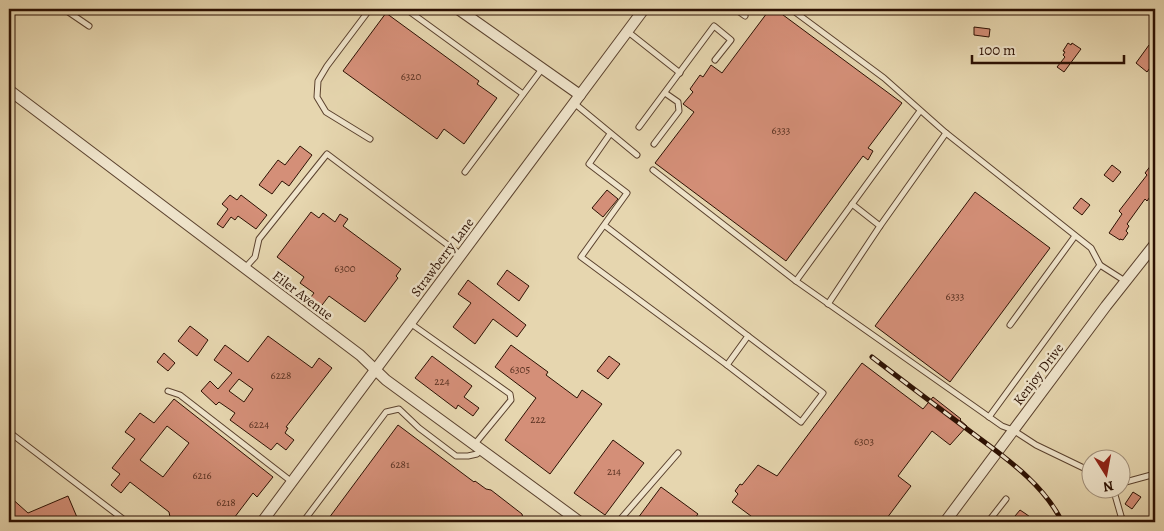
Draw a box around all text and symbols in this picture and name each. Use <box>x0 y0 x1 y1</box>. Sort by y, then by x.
scale bar <box>972 32 1124 64</box>
text: 100 m <box>979 40 1016 60</box>
house number: 6320 <box>401 69 422 84</box>
house number: 6333 <box>772 123 790 138</box>
street label: Strawberry Lane <box>406 214 478 301</box>
house number: 6300 <box>334 261 356 276</box>
street label: Eiler Avenue <box>268 266 337 324</box>
house number: 6333 <box>946 289 964 304</box>
street label: Kenjoy Drive <box>1009 339 1068 409</box>
house number: 6305 <box>510 362 530 377</box>
house number: 6228 <box>271 368 291 383</box>
house number: 224 <box>434 374 450 389</box>
house number: 222 <box>530 412 546 427</box>
house number: 6224 <box>249 417 269 432</box>
house number: 6303 <box>854 434 874 449</box>
north arrow <box>1082 448 1132 498</box>
house number: 6281 <box>390 457 410 472</box>
house number: 214 <box>607 464 621 479</box>
house number: 6216 <box>192 468 212 483</box>
text: N <box>1102 476 1115 497</box>
house number: 6218 <box>216 495 236 510</box>

